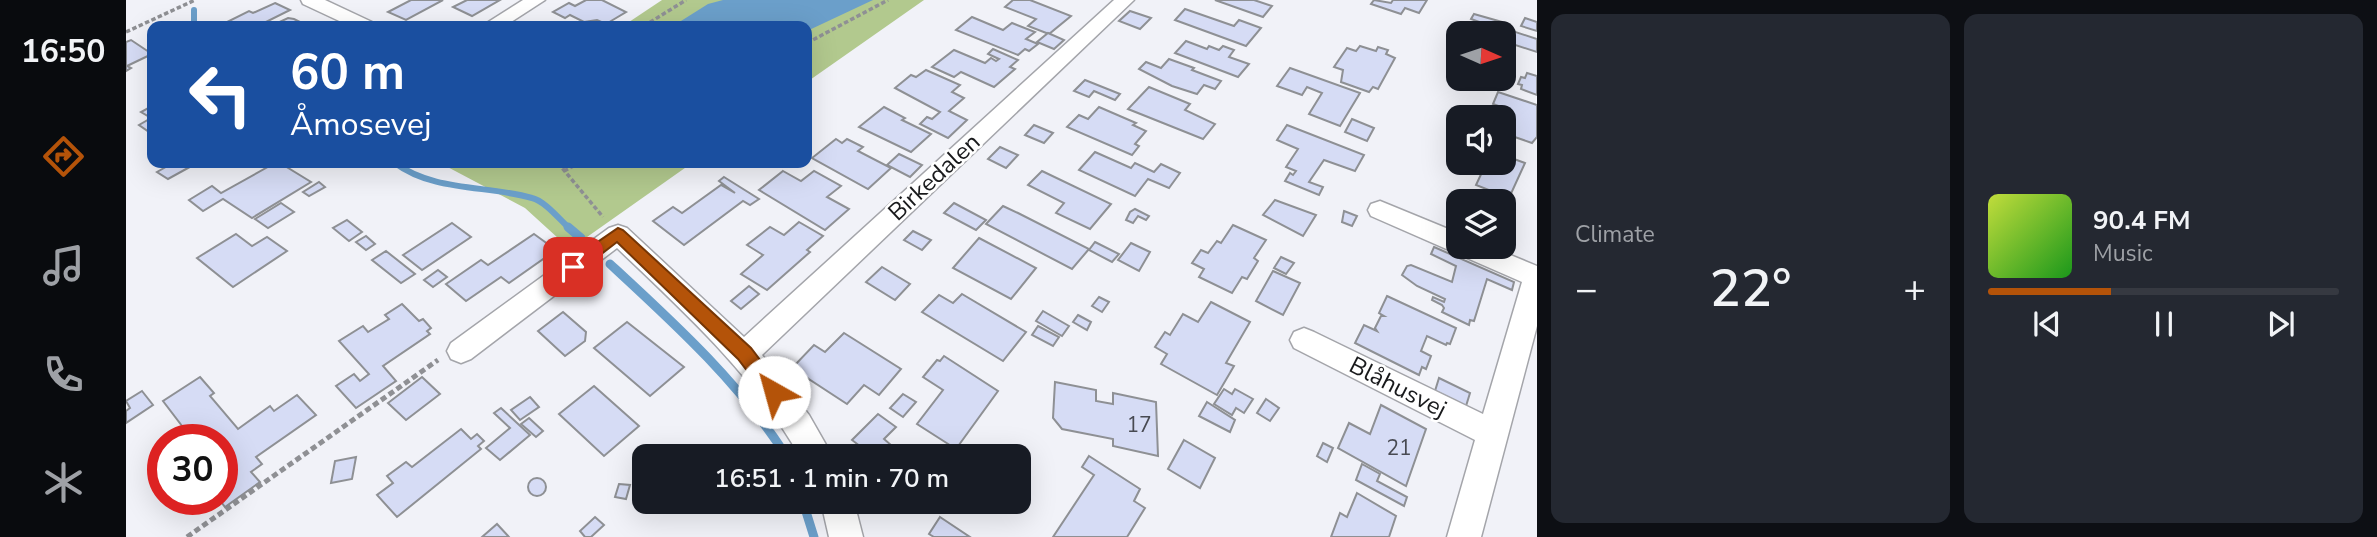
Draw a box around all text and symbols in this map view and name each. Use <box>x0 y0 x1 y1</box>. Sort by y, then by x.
north arrow <box>1446 21 1516 91</box>
map controls <box>1446 21 1516 259</box>
text: 16:50 <box>21 30 105 73</box>
text: 60 m <box>290 39 405 106</box>
icon: left <box>175 49 266 140</box>
text: Åmosevej <box>290 103 432 146</box>
button: sound <box>1446 105 1516 175</box>
street label: Birkedalen <box>881 126 987 228</box>
icon: directions <box>39 132 88 181</box>
button: layers <box>1446 189 1516 259</box>
text: 90.4 FM <box>2093 203 2190 238</box>
text: Climate <box>1575 219 1655 250</box>
pin <box>543 237 603 297</box>
text: Music <box>2093 238 2153 269</box>
icon: music <box>39 241 88 290</box>
icon: arrive <box>554 248 592 286</box>
text: 22° <box>1710 253 1791 324</box>
text: − <box>1575 264 1598 315</box>
text: + <box>1903 264 1926 315</box>
icon: previous <box>2028 305 2066 343</box>
icon: pause <box>2145 305 2183 343</box>
icon: next <box>2262 305 2300 343</box>
street label: Blåhusvej <box>1344 349 1452 425</box>
icon: phone <box>39 350 88 399</box>
position arrow <box>737 355 811 429</box>
house number: 17 <box>1126 411 1152 439</box>
speed limit sign: 30 <box>147 424 238 515</box>
house number: 21 <box>1386 434 1412 462</box>
icon: climate <box>39 458 88 507</box>
text: 16:51 · 1 min · 70 m <box>714 461 949 496</box>

